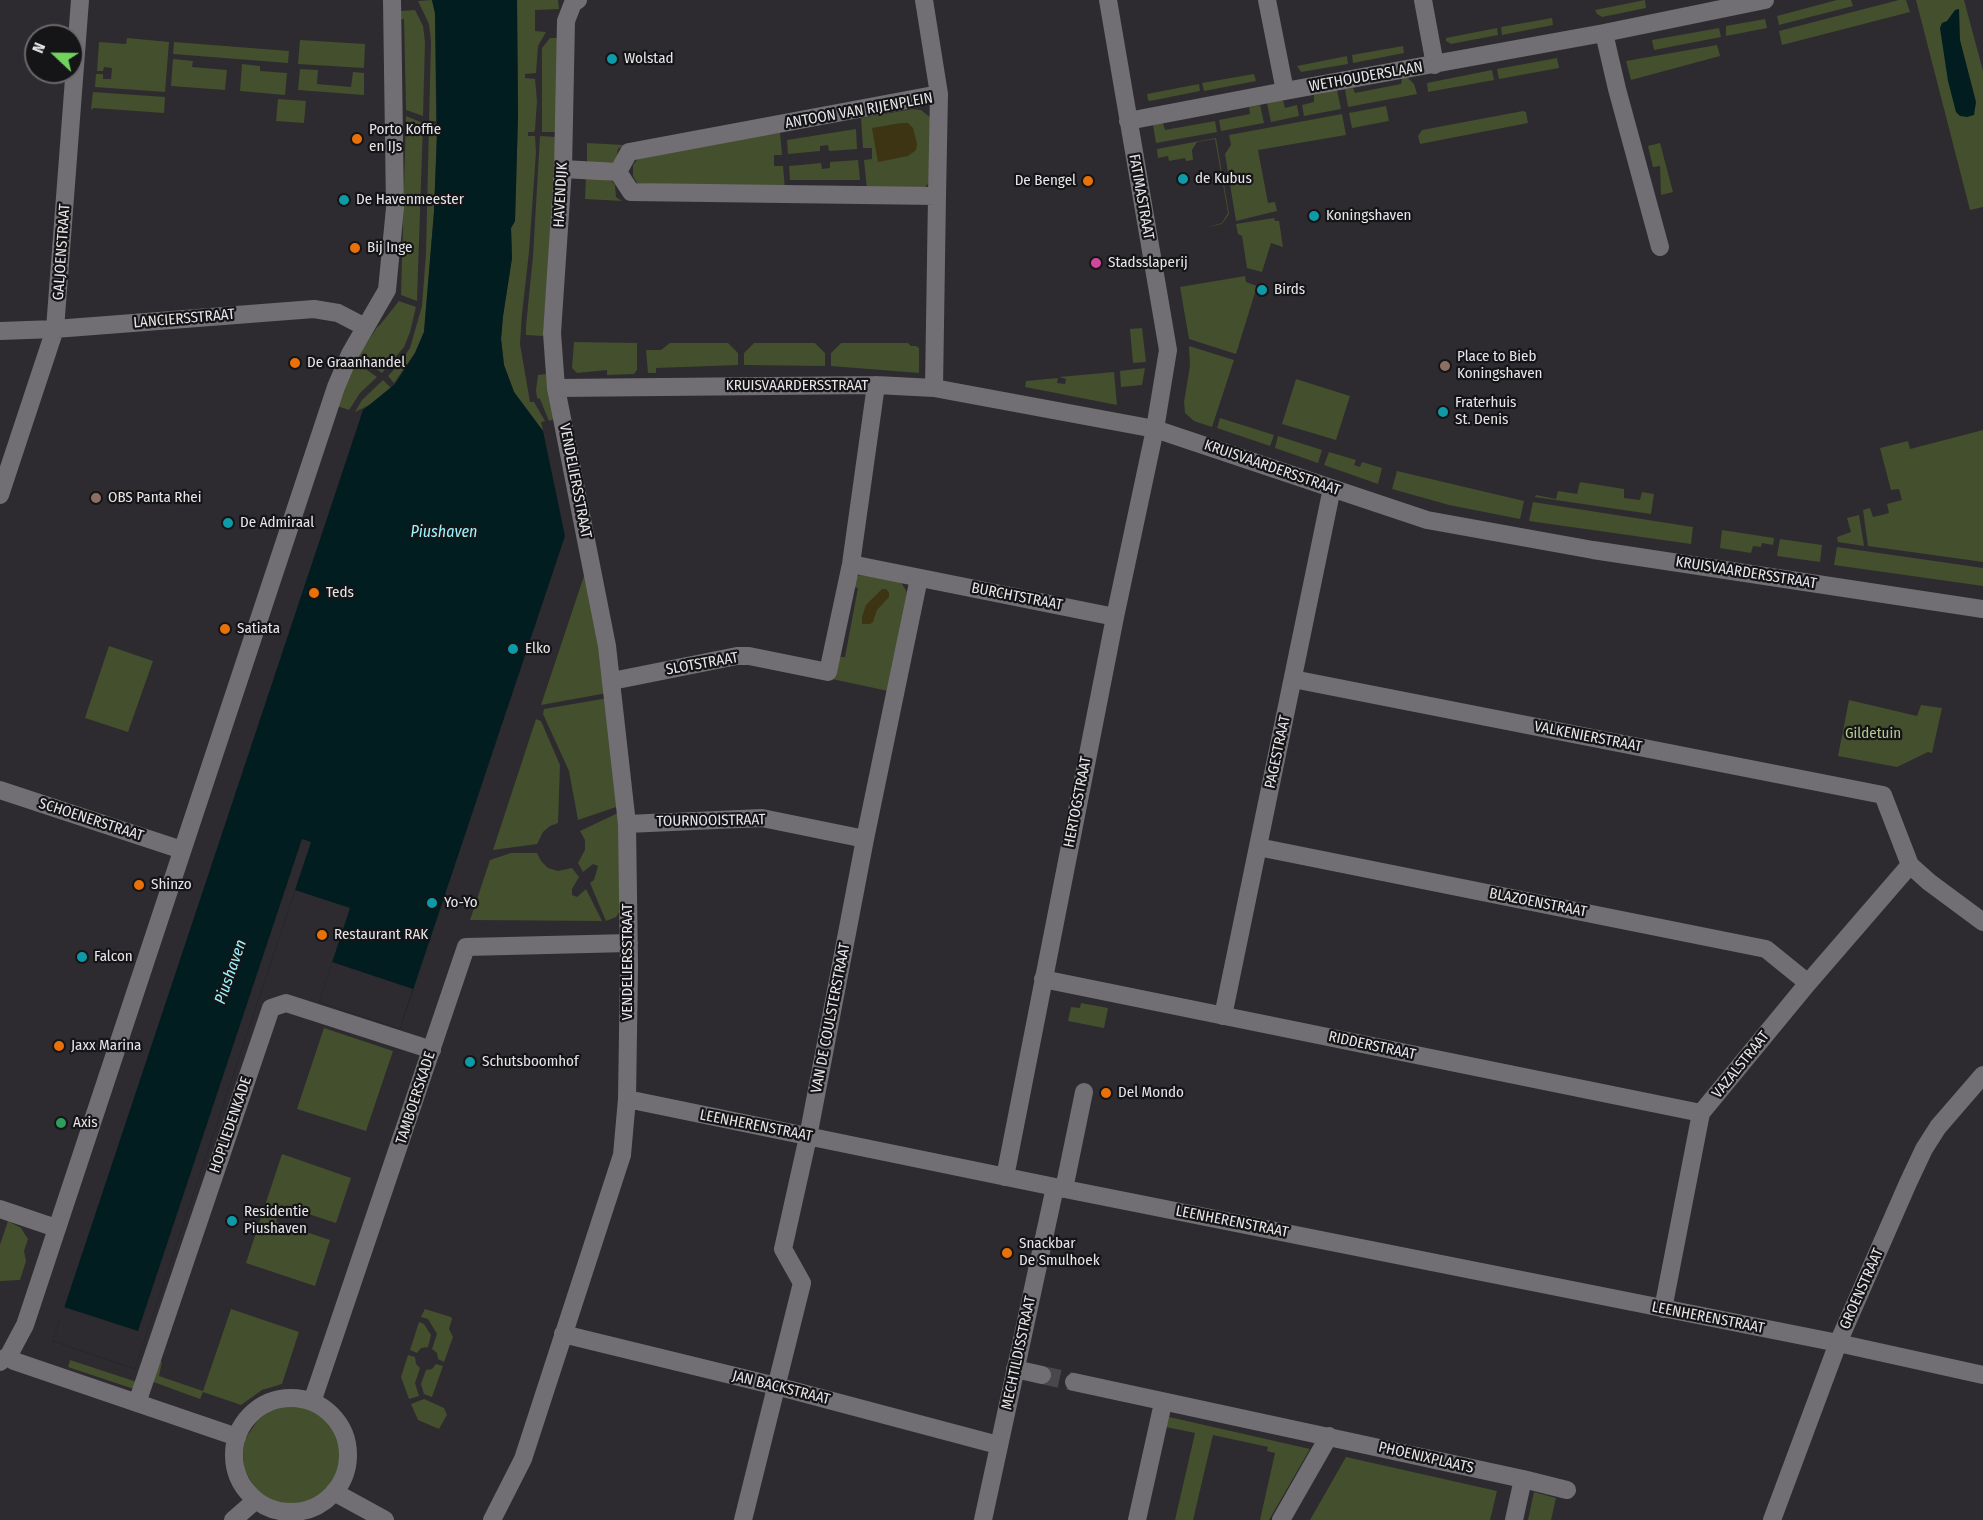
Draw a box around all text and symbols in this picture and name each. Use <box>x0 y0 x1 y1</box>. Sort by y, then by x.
north arrow <box>24 24 84 84</box>
text: N <box>28 40 49 56</box>
place label: Wolstad <box>624 50 674 68</box>
marker: Wolstad <box>605 52 619 66</box>
street label: WETHOUDERSLAAN <box>1308 58 1424 96</box>
street label: ANTOON VAN RIJENPLEIN <box>784 89 934 133</box>
place label: Porto Koffie en IJs <box>369 121 441 156</box>
marker: Porto Koffie en IJs <box>350 132 364 146</box>
street label: FATIMASTRAAT <box>1125 153 1157 241</box>
street label: HAVENDIJK <box>550 162 572 228</box>
place label: de Kubus <box>1195 170 1252 188</box>
place label: De Bengel <box>1015 172 1076 190</box>
marker: de Kubus <box>1176 172 1190 186</box>
marker: De Bengel <box>1081 174 1095 188</box>
place label: De Havenmeester <box>356 191 464 209</box>
marker: De Havenmeester <box>337 193 351 207</box>
street label: GALJOENSTRAAT <box>50 203 74 301</box>
place label: Koningshaven <box>1326 207 1412 225</box>
marker: Koningshaven <box>1307 209 1321 223</box>
place label: Bij Inge <box>367 239 412 257</box>
marker: Bij Inge <box>348 241 362 255</box>
place label: Stadsslaperij <box>1108 254 1188 272</box>
marker: Stadsslaperij <box>1089 256 1103 270</box>
place label: Birds <box>1274 281 1305 299</box>
marker: Birds <box>1255 283 1269 297</box>
street label: LANCIERSSTRAAT <box>133 306 235 332</box>
place label: Place to Bieb Koningshaven <box>1457 348 1543 383</box>
place label: De Graanhandel <box>307 354 405 372</box>
marker: De Graanhandel <box>288 356 302 370</box>
marker: Place to Bieb Koningshaven <box>1438 359 1452 373</box>
street label: KRUISVAARDERSSTRAAT <box>726 377 868 395</box>
place label: Fraterhuis St. Denis <box>1455 394 1516 429</box>
marker: Fraterhuis St. Denis <box>1436 405 1450 419</box>
street label: VENDELIERSSTRAAT <box>555 422 595 540</box>
street label: KRUISVAARDERSSTRAAT <box>1202 436 1342 500</box>
place label: OBS Panta Rhei <box>108 489 202 507</box>
marker: OBS Panta Rhei <box>89 491 103 505</box>
place label: De Admiraal <box>240 514 314 532</box>
marker: De Admiraal <box>221 516 235 530</box>
water label: Piushaven <box>411 523 477 543</box>
street label: KRUISVAARDERSSTRAAT <box>1674 553 1818 593</box>
street label: BURCHTSTRAAT <box>970 579 1064 615</box>
place label: Teds <box>326 584 354 602</box>
marker: Teds <box>307 586 321 600</box>
place label: Satiata <box>237 620 280 638</box>
marker: Satiata <box>218 622 232 636</box>
place label: Elko <box>525 640 551 658</box>
marker: Elko <box>506 642 520 656</box>
street label: SLOTSTRAAT <box>664 649 740 679</box>
street label: PAGESTRAAT <box>1261 714 1295 790</box>
street label: VALKENIERSTRAAT <box>1533 718 1643 756</box>
park label: Gildetuin <box>1845 725 1901 743</box>
street label: HERTOGSTRAAT <box>1060 755 1096 849</box>
street label: SCHOENERSTRAAT <box>36 795 146 845</box>
street label: TOURNOOISTRAAT <box>656 811 766 831</box>
place label: Shinzo <box>151 876 192 894</box>
marker: Shinzo <box>132 878 146 892</box>
street label: BLAZOENSTRAAT <box>1488 885 1588 921</box>
place label: Yo-Yo <box>444 894 478 912</box>
marker: Yo-Yo <box>425 896 439 910</box>
street label: VENDELIERSSTRAAT <box>619 904 637 1020</box>
place label: Restaurant RAK <box>334 926 428 944</box>
marker: Restaurant RAK <box>315 928 329 942</box>
water label: Piushaven <box>211 937 251 1007</box>
street label: VAN DE COULSTERSTRAAT <box>808 941 854 1095</box>
place label: Falcon <box>94 948 133 966</box>
marker: Falcon <box>75 950 89 964</box>
street label: RIDDERSTRAAT <box>1327 1028 1417 1064</box>
street label: VAZALSTRAAT <box>1709 1028 1773 1102</box>
place label: Jaxx Marina <box>71 1037 141 1055</box>
marker: Jaxx Marina <box>52 1039 66 1053</box>
street label: TAMBOERSKADE <box>393 1049 439 1147</box>
place label: Schutsboomhof <box>482 1053 579 1071</box>
marker: Schutsboomhof <box>463 1055 477 1069</box>
street label: HOPLIEDENKADE <box>206 1075 256 1175</box>
place label: Del Mondo <box>1118 1084 1184 1102</box>
marker: Del Mondo <box>1099 1086 1113 1100</box>
street label: LEENHERENSTRAAT <box>698 1106 814 1146</box>
place label: Axis <box>73 1114 98 1132</box>
marker: Axis <box>54 1116 68 1130</box>
street label: LEENHERENSTRAAT <box>1174 1202 1290 1242</box>
place label: Residentie Piushaven <box>244 1203 309 1238</box>
marker: Residentie Piushaven <box>225 1214 239 1228</box>
place label: Snackbar De Smulhoek <box>1019 1235 1100 1270</box>
marker: Snackbar De Smulhoek <box>1000 1246 1014 1260</box>
street label: GROENSTRAAT <box>1836 1246 1888 1332</box>
street label: MECHTILDISSTRAAT <box>998 1294 1040 1412</box>
street label: LEENHERENSTRAAT <box>1650 1298 1766 1338</box>
street label: JAN BACKSTRAAT <box>730 1367 832 1409</box>
street label: PHOENIXPLAATS <box>1377 1438 1475 1478</box>

